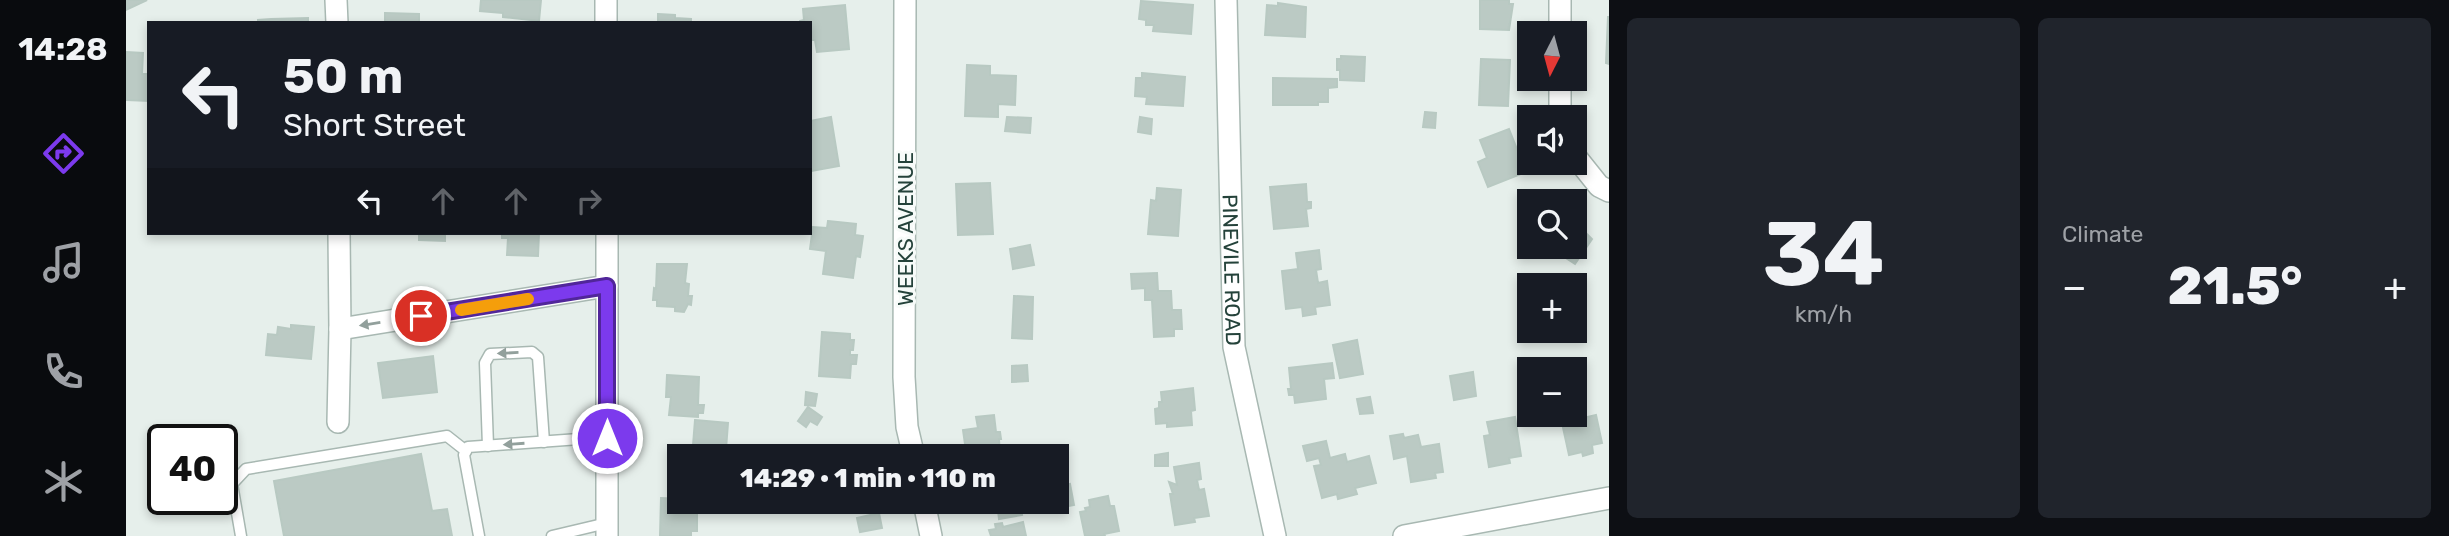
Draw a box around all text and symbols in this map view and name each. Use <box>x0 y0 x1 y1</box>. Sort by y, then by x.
north arrow <box>1517 21 1587 91</box>
map controls <box>1517 21 1587 427</box>
text: 14:28 <box>18 30 108 68</box>
text: 50 m <box>283 47 403 105</box>
icon: left <box>168 49 259 140</box>
button: sound <box>1517 105 1587 175</box>
text: Short Street <box>283 106 466 144</box>
icon: directions <box>39 129 88 178</box>
street label: WEEKS AVENUE <box>893 152 918 306</box>
icon: left <box>351 182 389 220</box>
icon: ahead <box>424 182 462 220</box>
icon: ahead <box>497 182 535 220</box>
icon: right <box>570 182 608 220</box>
button: search <box>1517 189 1587 259</box>
street label: PINEVILE ROAD <box>1218 194 1246 346</box>
text: 34 <box>1762 200 1885 308</box>
text: Climate <box>2062 220 2143 248</box>
icon: music <box>39 238 88 287</box>
text: 21.5° <box>2168 255 2302 317</box>
text: − <box>2062 264 2087 310</box>
text: + <box>2383 264 2407 310</box>
button: + <box>1517 273 1587 343</box>
pin <box>391 286 451 346</box>
icon: arrive <box>402 297 440 335</box>
text: km/h <box>1795 300 1852 328</box>
one-way arrow <box>359 319 381 330</box>
icon: phone <box>39 347 88 396</box>
one-way arrow <box>497 348 519 359</box>
button: − <box>1517 357 1587 427</box>
position arrow <box>570 401 644 475</box>
speed limit sign: 40 <box>147 424 238 515</box>
one-way arrow <box>503 439 525 450</box>
icon: climate <box>39 457 88 506</box>
text: 14:29 · 1 min · 110 m <box>740 463 996 494</box>

